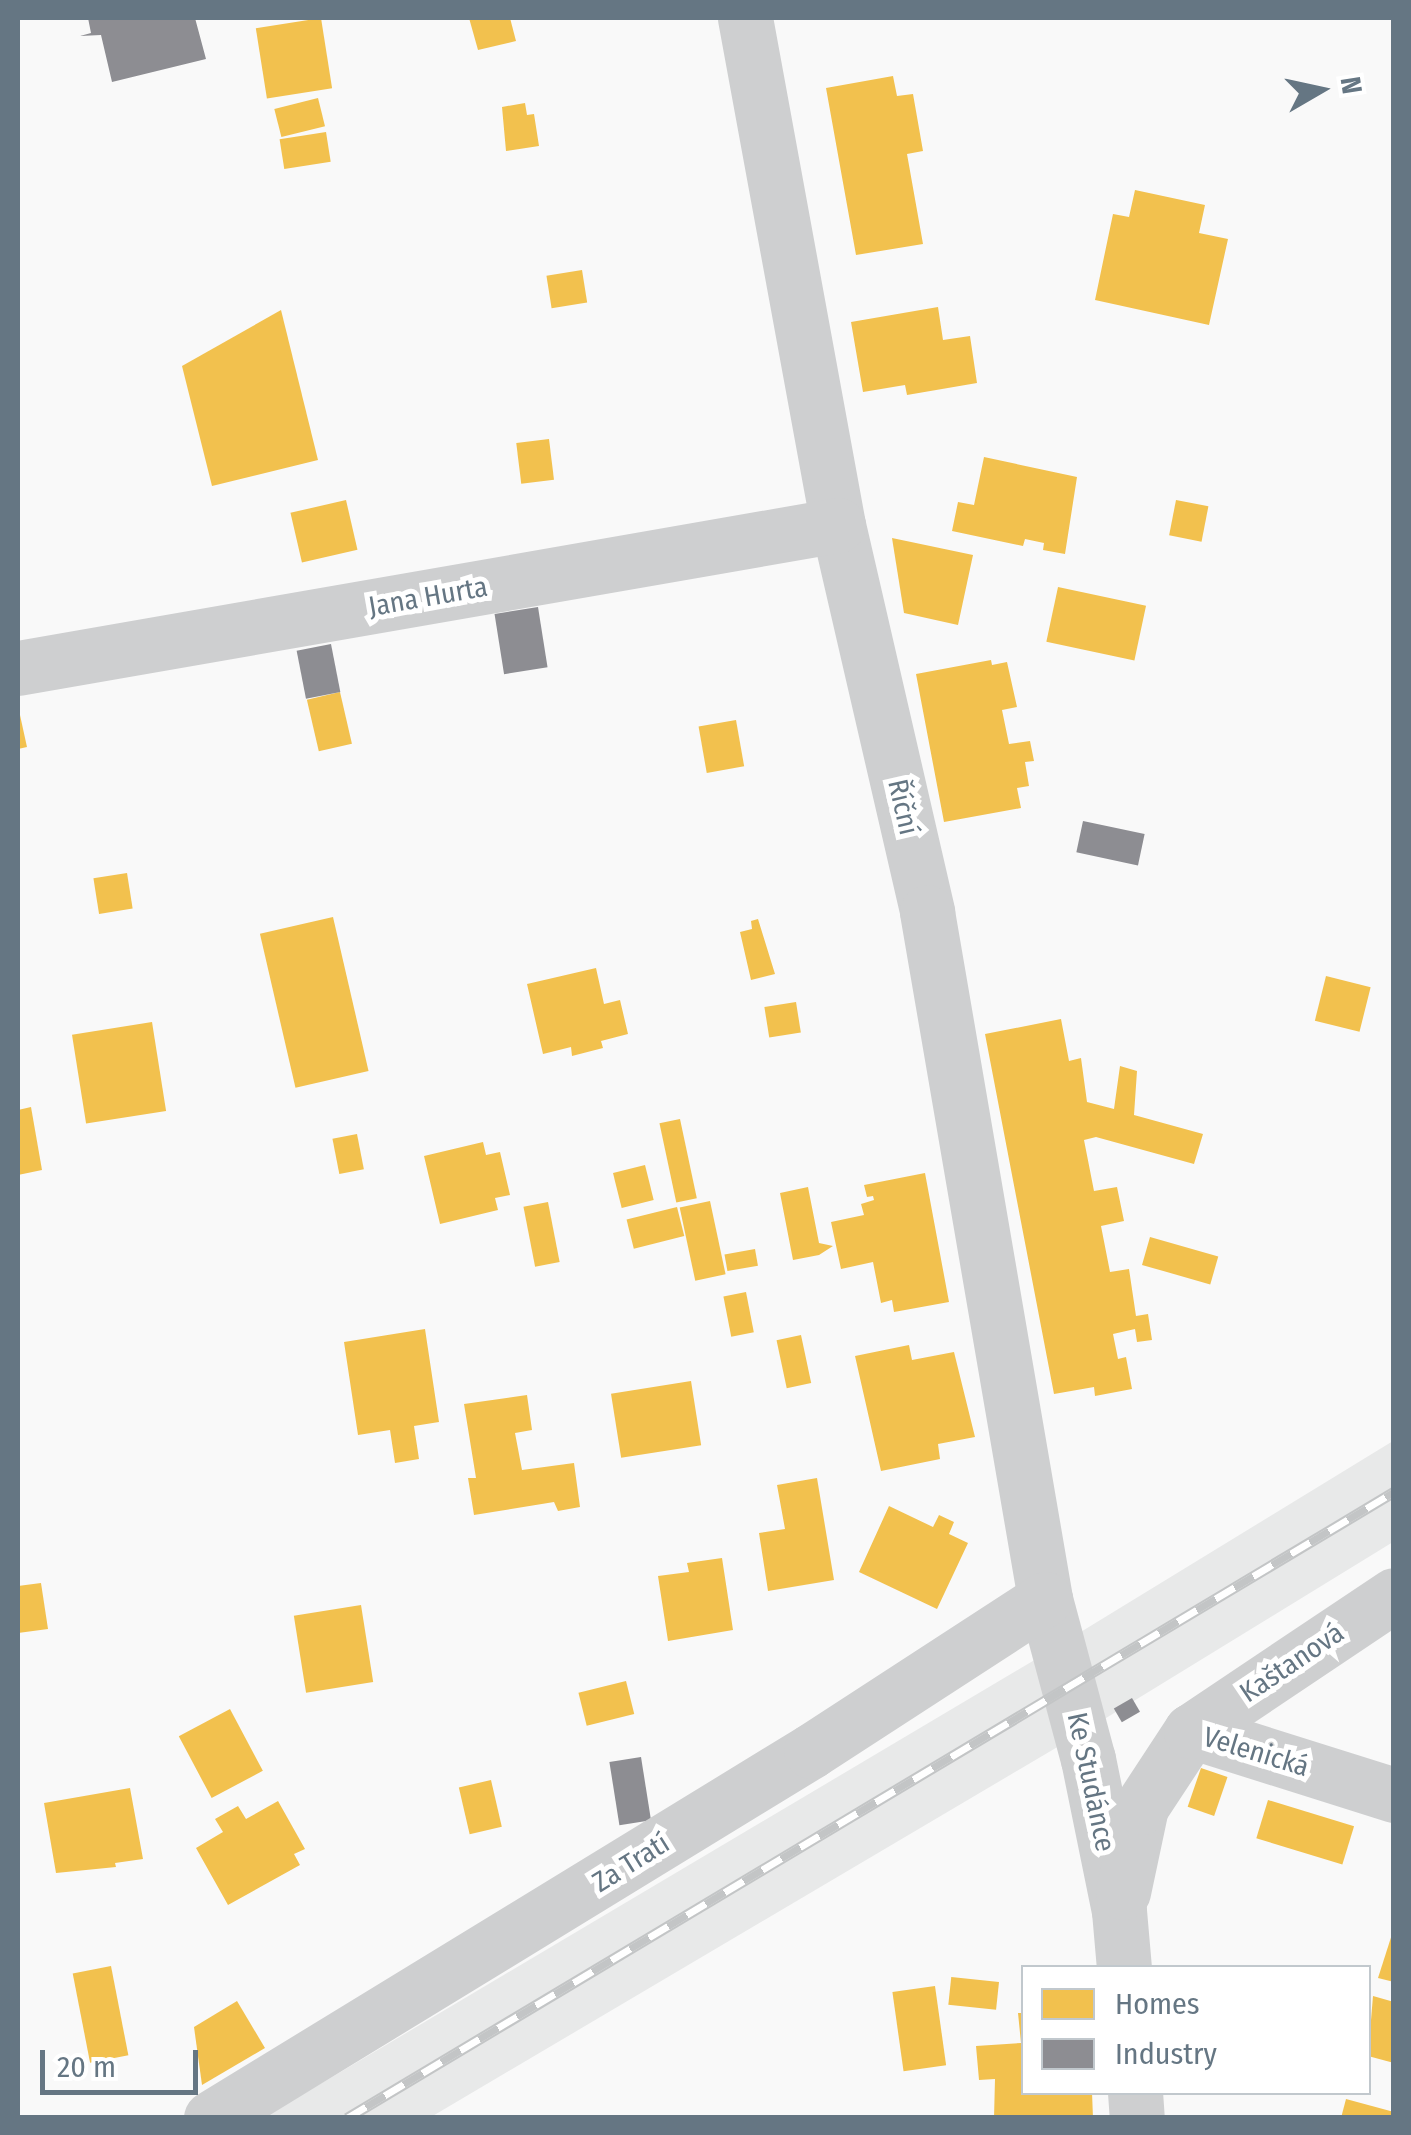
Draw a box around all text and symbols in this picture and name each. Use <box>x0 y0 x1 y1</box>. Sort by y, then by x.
north arrow <box>1271 40 1371 140</box>
text: N <box>1334 74 1369 96</box>
street label: Jana Hurta <box>366 570 490 624</box>
street label: Říční <box>880 776 926 838</box>
street label: Kaštanová <box>1234 1616 1350 1710</box>
street label: Ke Studánce <box>1060 1709 1122 1855</box>
street label: Velenická <box>1199 1720 1313 1784</box>
street label: Za Tratí <box>586 1826 676 1900</box>
legend <box>1021 1965 1371 2095</box>
text: Homes <box>1115 1986 1200 2022</box>
scale bar <box>45 2030 202 2092</box>
text: Industry <box>1115 2036 1217 2072</box>
text: 20 m <box>57 2049 116 2085</box>

